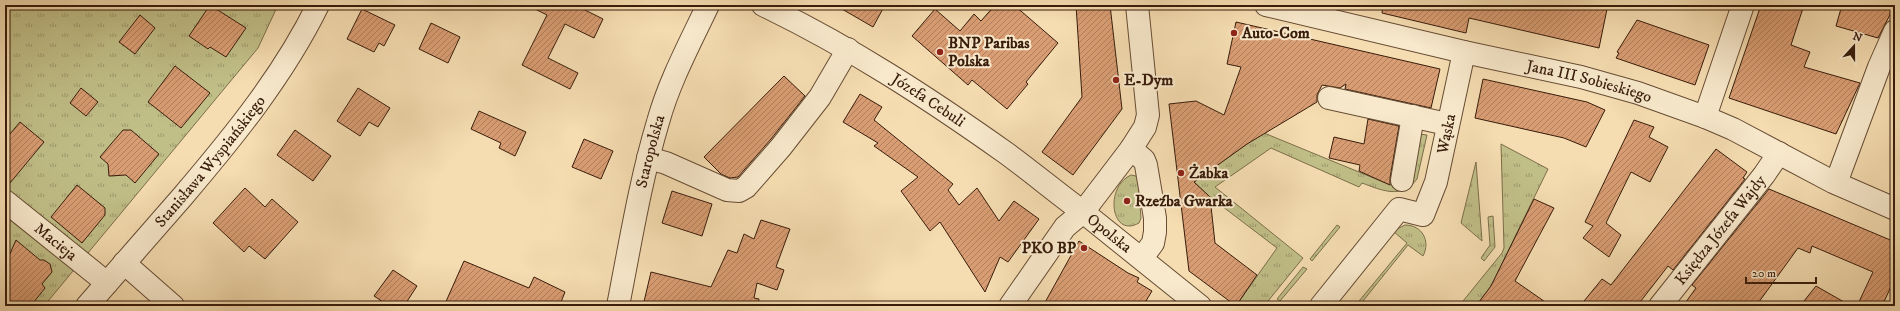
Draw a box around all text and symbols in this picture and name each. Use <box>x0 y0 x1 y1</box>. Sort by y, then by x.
place label: Auto-Com <box>1241 23 1310 43</box>
north arrow <box>1834 26 1874 66</box>
marker: Auto-Com <box>1229 28 1239 38</box>
text: N <box>1851 29 1864 46</box>
place label: BNP Paribas Polska <box>948 33 1030 71</box>
marker: BNP Paribas Polska <box>935 47 945 57</box>
street label: Jana III Sobieskiego <box>1523 55 1655 107</box>
street label: Józefa Cebuli <box>886 68 969 132</box>
place label: E-Dym <box>1124 70 1173 90</box>
marker: E-Dym <box>1111 75 1121 85</box>
street label: Stanisława Wyspiańskiego <box>150 91 270 231</box>
street label: Staropolska <box>631 112 670 190</box>
street label: Wąska <box>1432 112 1460 157</box>
place label: Żabka <box>1189 163 1229 183</box>
marker: Żabka <box>1176 168 1186 178</box>
street label: Księdza Józefa Wajdy <box>1670 171 1770 289</box>
place label: Rzeźba Gwarka <box>1135 191 1234 211</box>
marker: Rzeźba Gwarka <box>1122 196 1132 206</box>
street label: Opolska <box>1083 209 1136 257</box>
street label: Macieja <box>30 218 81 265</box>
place label: PKO BP <box>1022 238 1077 258</box>
marker: PKO BP <box>1079 243 1089 253</box>
scale bar <box>1746 259 1816 285</box>
text: 20 m <box>1752 266 1776 281</box>

